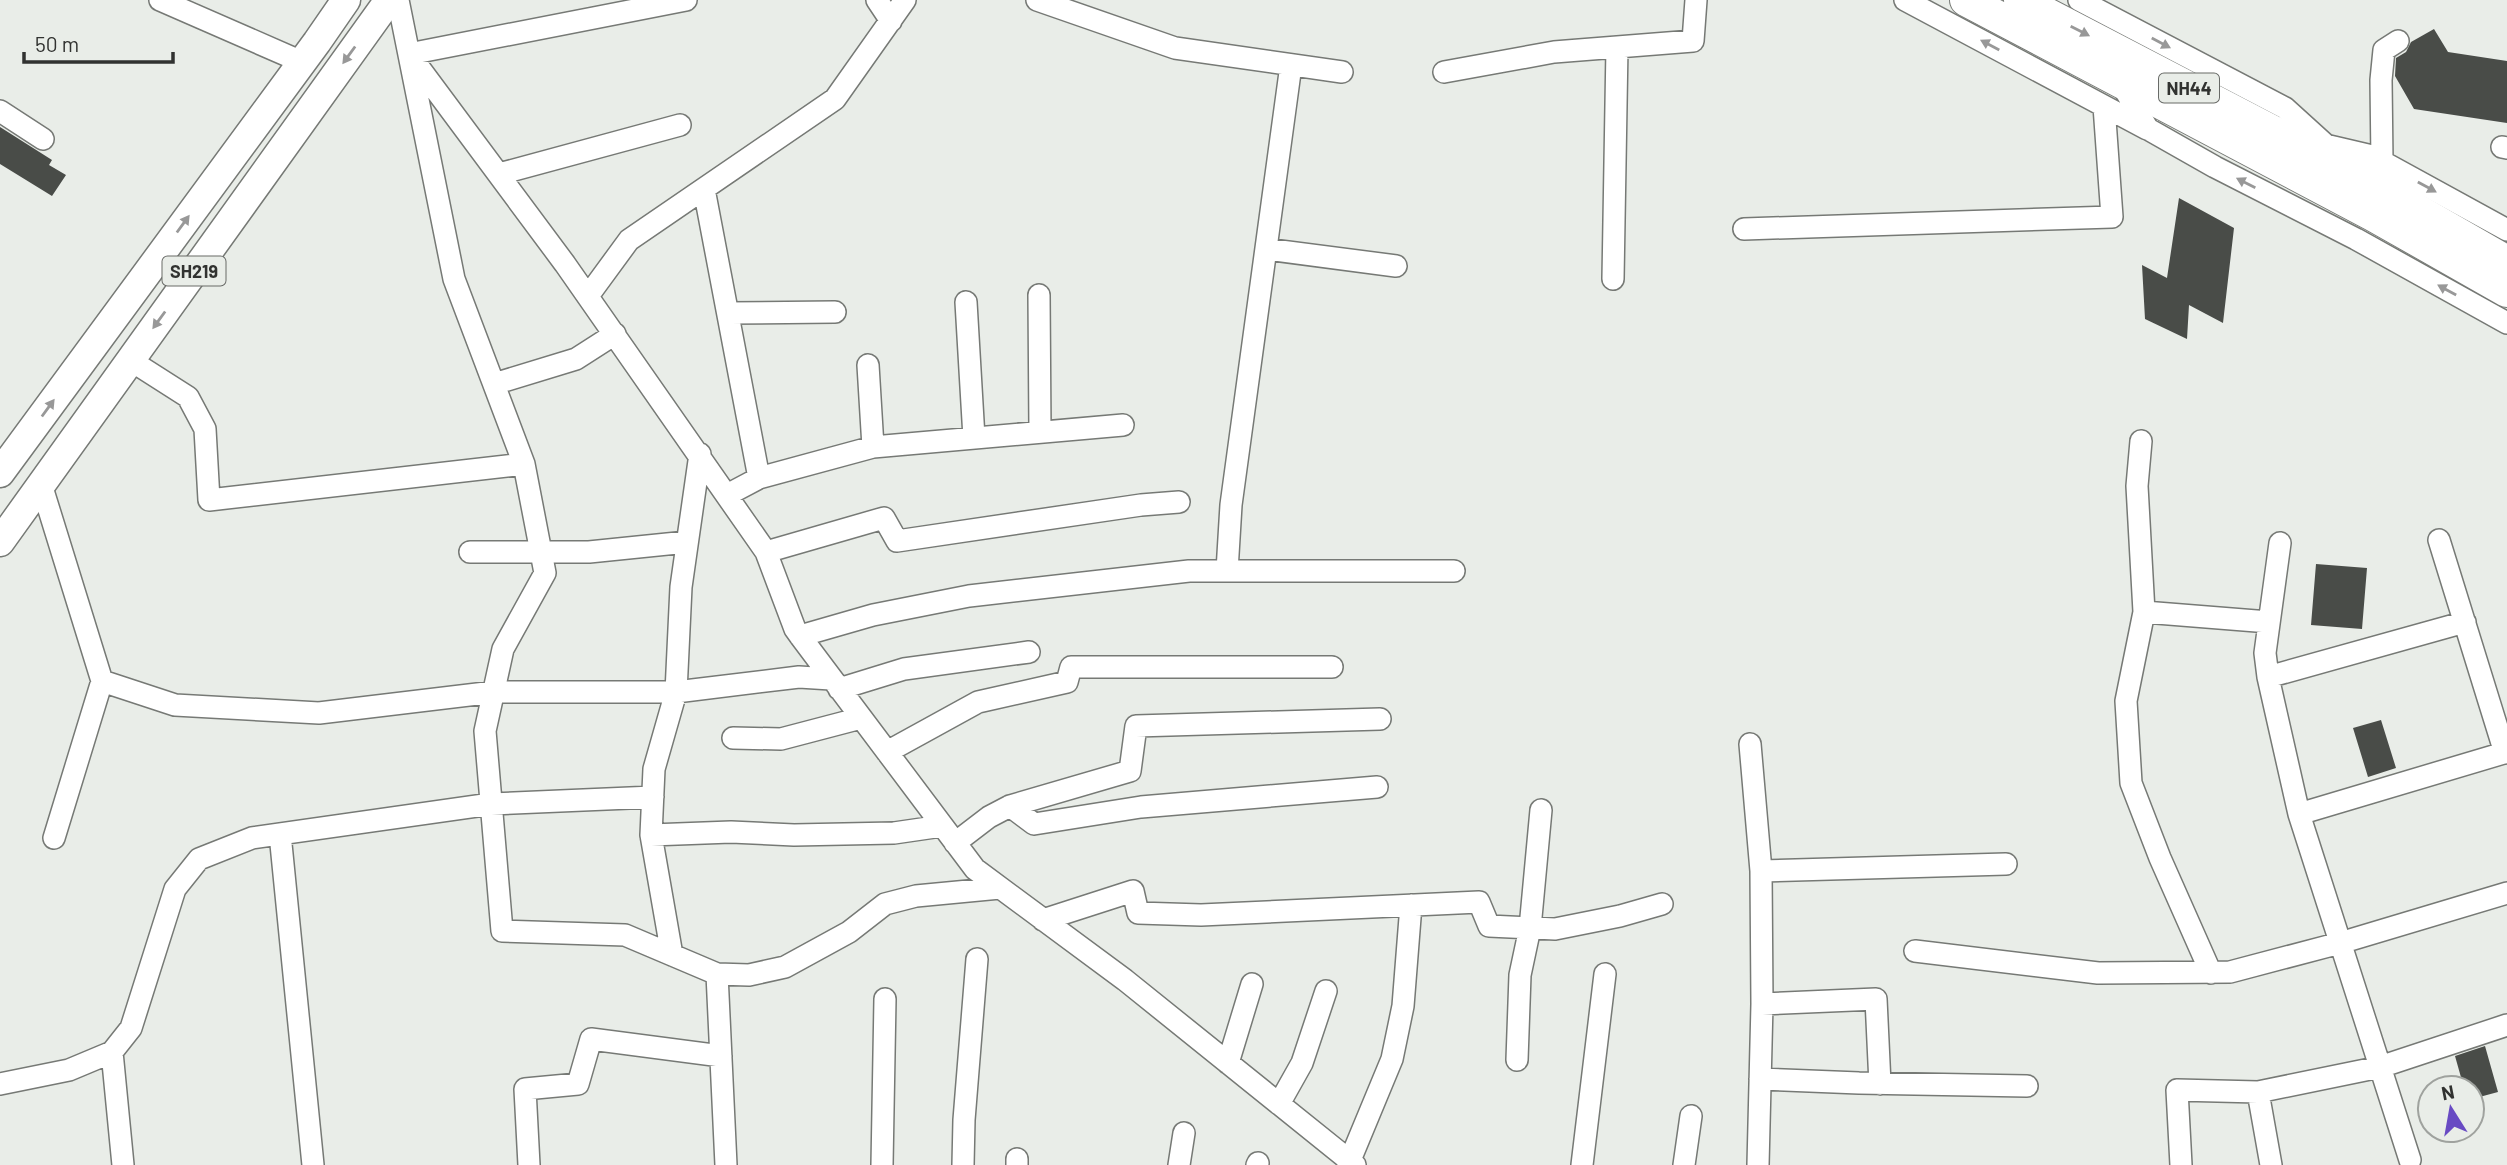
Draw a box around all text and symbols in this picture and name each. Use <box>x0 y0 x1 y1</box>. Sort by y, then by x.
scale bar <box>24 21 173 65</box>
one-way arrow <box>2070 26 2090 37</box>
text: 50 m <box>35 31 79 56</box>
one-way arrow <box>2151 37 2170 49</box>
one-way arrow <box>1980 39 2000 51</box>
one-way arrow <box>342 46 356 64</box>
road number: NH44 <box>2159 74 2219 102</box>
one-way arrow <box>2237 177 2256 189</box>
one-way arrow <box>2418 181 2437 193</box>
one-way arrow <box>176 215 190 234</box>
road number: SH219 <box>162 256 226 286</box>
one-way arrow <box>2438 284 2457 296</box>
one-way arrow <box>152 311 166 329</box>
one-way arrow <box>41 399 55 417</box>
north arrow <box>2416 1074 2486 1144</box>
text: N <box>2439 1079 2456 1104</box>

